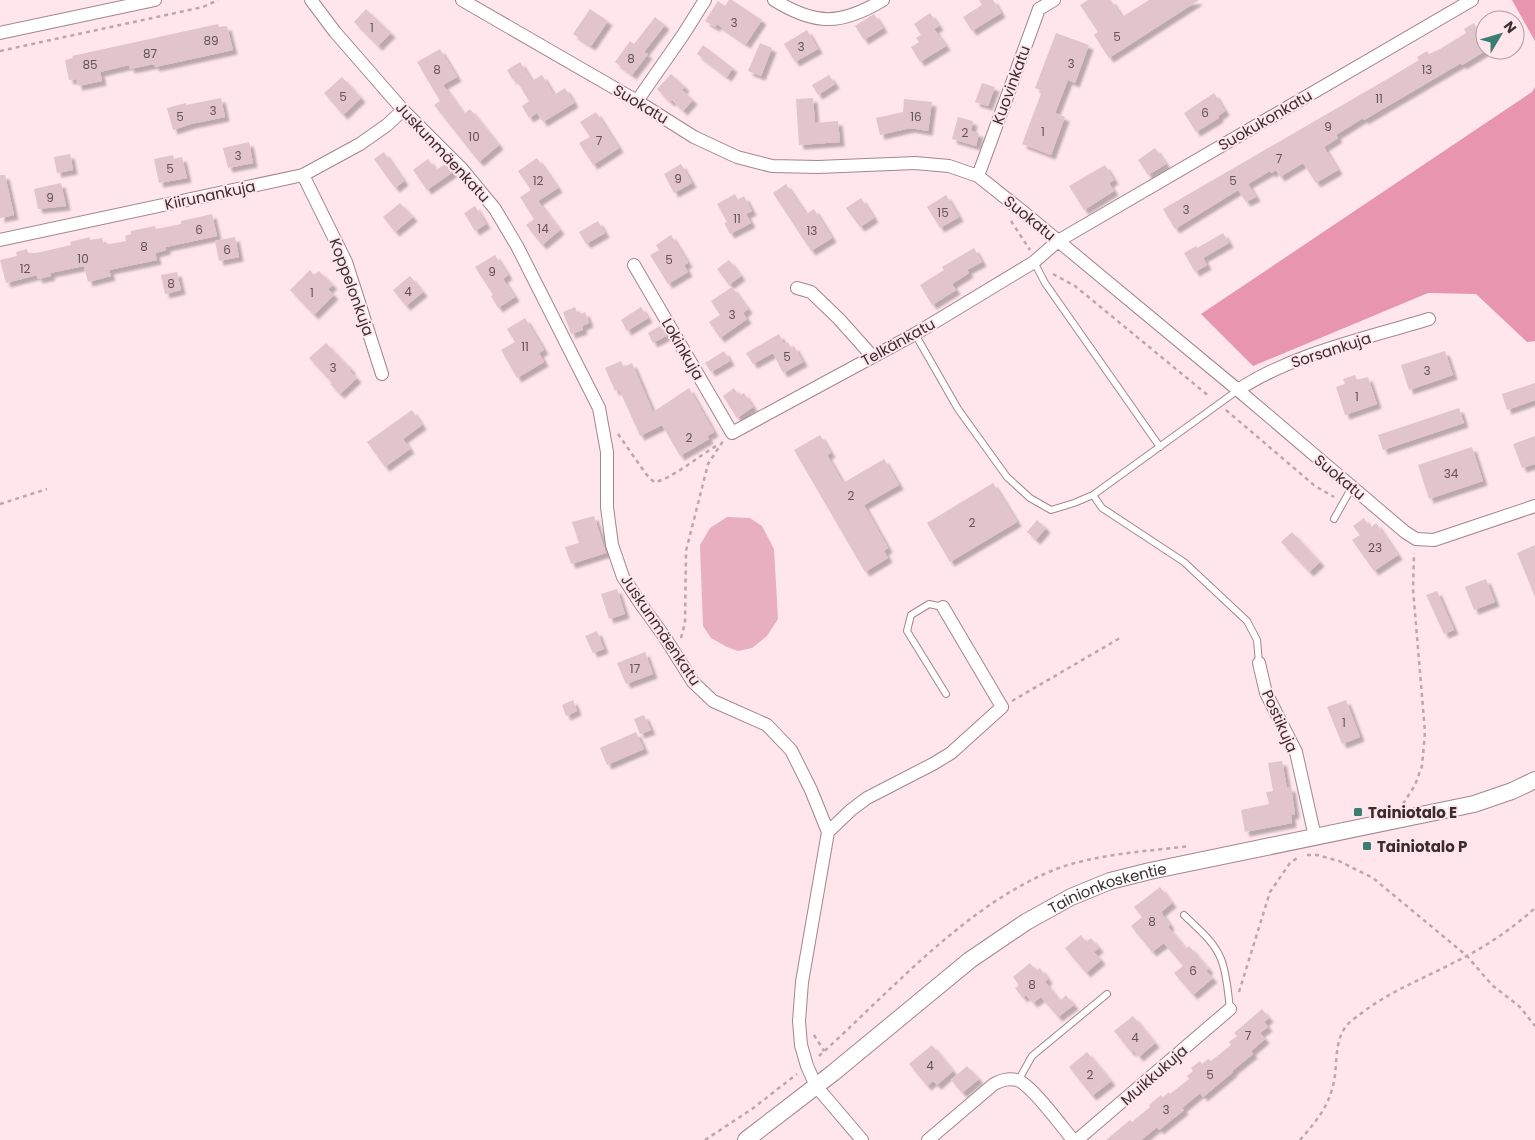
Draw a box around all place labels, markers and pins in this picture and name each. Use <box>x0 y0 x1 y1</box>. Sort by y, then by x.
place label: Tainiotalo E <box>1368 802 1457 823</box>
marker: Tainiotalo E <box>1352 806 1364 818</box>
place label: Tainiotalo P <box>1377 836 1467 857</box>
marker: Tainiotalo P <box>1361 840 1373 852</box>

